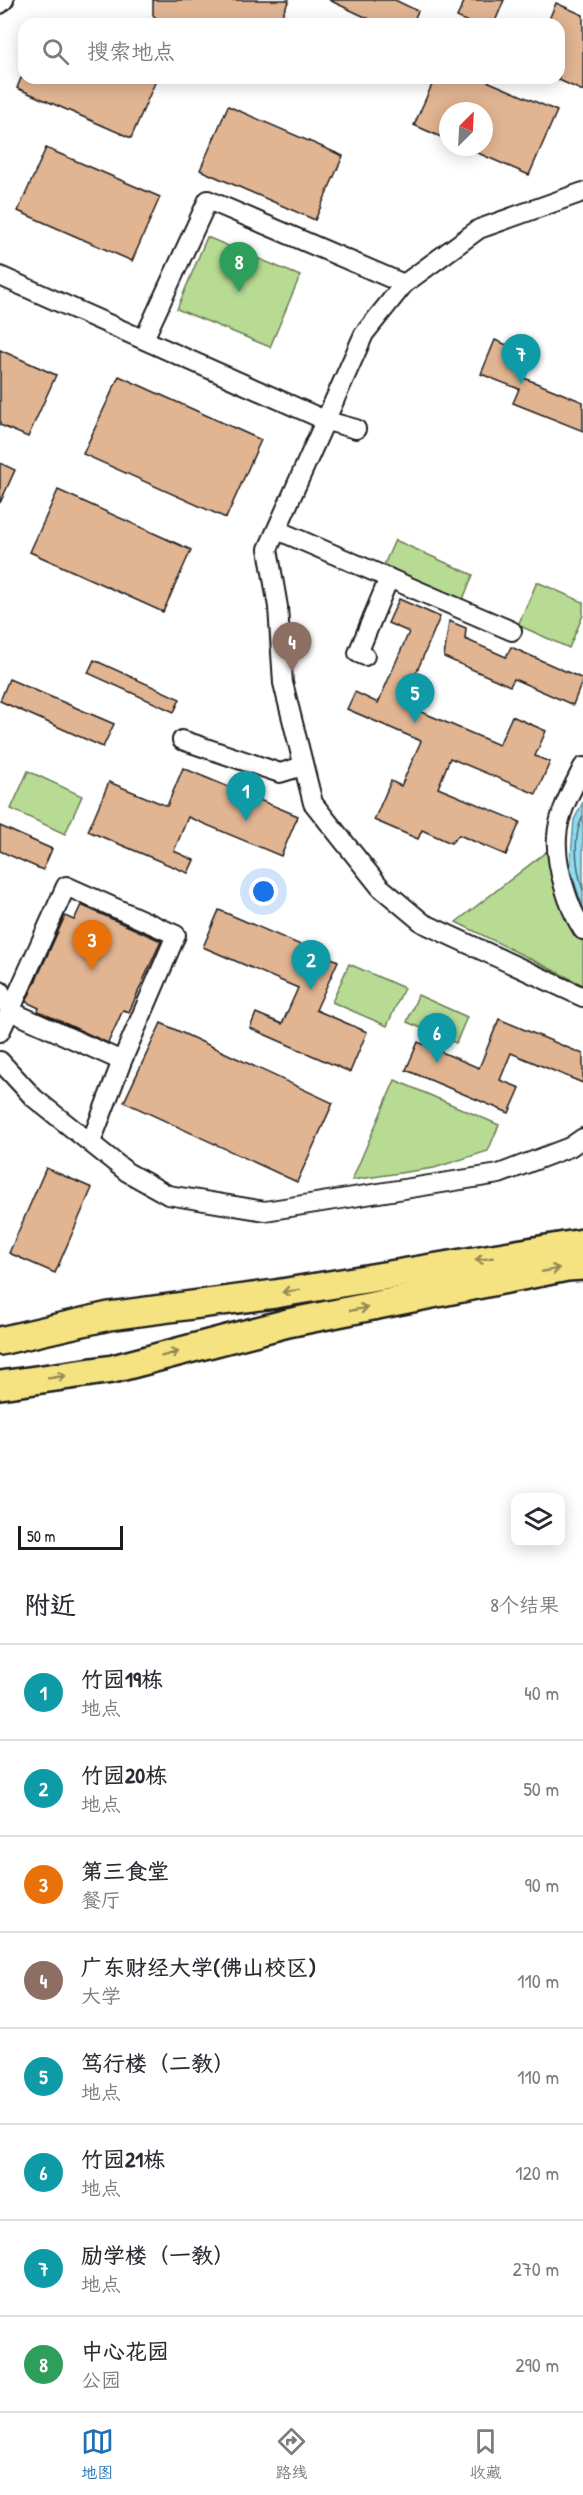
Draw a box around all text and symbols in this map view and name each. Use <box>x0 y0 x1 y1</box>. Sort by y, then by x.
search box <box>18 18 565 84</box>
icon: search <box>39 35 72 68</box>
text: 搜索地点 <box>87 36 175 66</box>
north arrow <box>439 102 493 156</box>
pin: 8 <box>220 242 258 292</box>
pin: 7 <box>502 334 540 384</box>
pin: 4 <box>272 622 312 672</box>
pin: 5 <box>396 674 434 723</box>
pin: 1 <box>226 772 266 821</box>
your location <box>249 877 278 906</box>
pin: 3 <box>72 920 112 970</box>
pin: 2 <box>292 940 330 990</box>
pin: 6 <box>418 1014 456 1063</box>
one-way arrow <box>474 1254 494 1265</box>
one-way arrow <box>540 1264 560 1275</box>
one-way arrow <box>282 1286 302 1297</box>
one-way arrow <box>349 1303 369 1314</box>
one-way arrow <box>160 1348 179 1360</box>
one-way arrow <box>46 1371 66 1382</box>
map controls <box>511 1493 565 1547</box>
button: layers <box>511 1493 565 1547</box>
scale bar <box>18 1523 123 1550</box>
text: 50 m <box>27 1525 56 1547</box>
text: 附近 <box>24 1587 76 1622</box>
text: 8个结果 <box>490 1591 559 1618</box>
text: 竹园19栋 <box>81 1664 163 1694</box>
text: 1 <box>40 1679 47 1706</box>
text: 40 m <box>524 1679 559 1706</box>
text: 地点 <box>81 1694 121 1721</box>
text: 竹园20栋 <box>81 1760 167 1790</box>
text: 2 <box>39 1775 48 1802</box>
text: 50 m <box>523 1775 559 1802</box>
text: 地点 <box>81 1790 121 1817</box>
text: 第三食堂 <box>81 1856 169 1886</box>
text: 3 <box>39 1871 48 1898</box>
text: 90 m <box>525 1871 559 1898</box>
text: 餐厅 <box>81 1886 121 1913</box>
text: 广东财经大学(佛山校区) <box>81 1952 316 1982</box>
text: 4 <box>40 1967 47 1994</box>
text: 110 m <box>517 1967 559 1994</box>
text: 大学 <box>81 1982 121 2009</box>
text: 笃行楼（二教） <box>81 2048 235 2078</box>
text: 5 <box>39 2063 48 2090</box>
text: 110 m <box>517 2063 559 2090</box>
text: 地点 <box>81 2078 121 2105</box>
text: 竹园21栋 <box>81 2144 165 2174</box>
text: 6 <box>40 2159 47 2186</box>
text: 120 m <box>515 2159 559 2186</box>
text: 地点 <box>81 2174 121 2201</box>
text: 励学楼（一教） <box>81 2240 235 2270</box>
text: 7 <box>39 2255 48 2282</box>
text: 270 m <box>513 2255 559 2282</box>
text: 地点 <box>81 2270 121 2297</box>
text: 中心花园 <box>81 2336 169 2366</box>
text: 8 <box>39 2351 48 2378</box>
text: 290 m <box>515 2351 559 2378</box>
text: 公园 <box>81 2366 121 2393</box>
tab: 地图 <box>81 2425 114 2483</box>
tab: 路线 <box>275 2425 308 2483</box>
tab: 收藏 <box>469 2425 502 2483</box>

